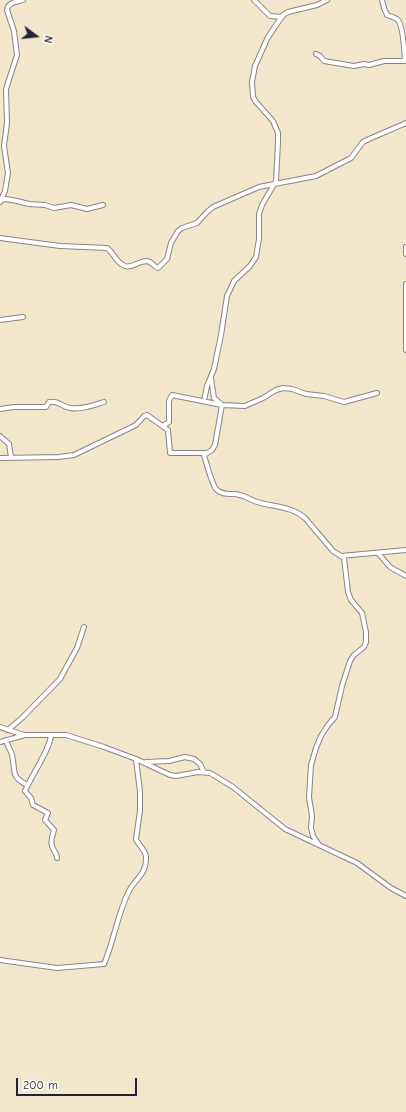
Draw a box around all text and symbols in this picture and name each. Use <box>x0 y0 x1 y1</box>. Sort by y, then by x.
north arrow <box>16 16 56 56</box>
text: N <box>41 34 55 44</box>
scale bar <box>18 1070 139 1096</box>
text: 200 m <box>23 1078 58 1092</box>

